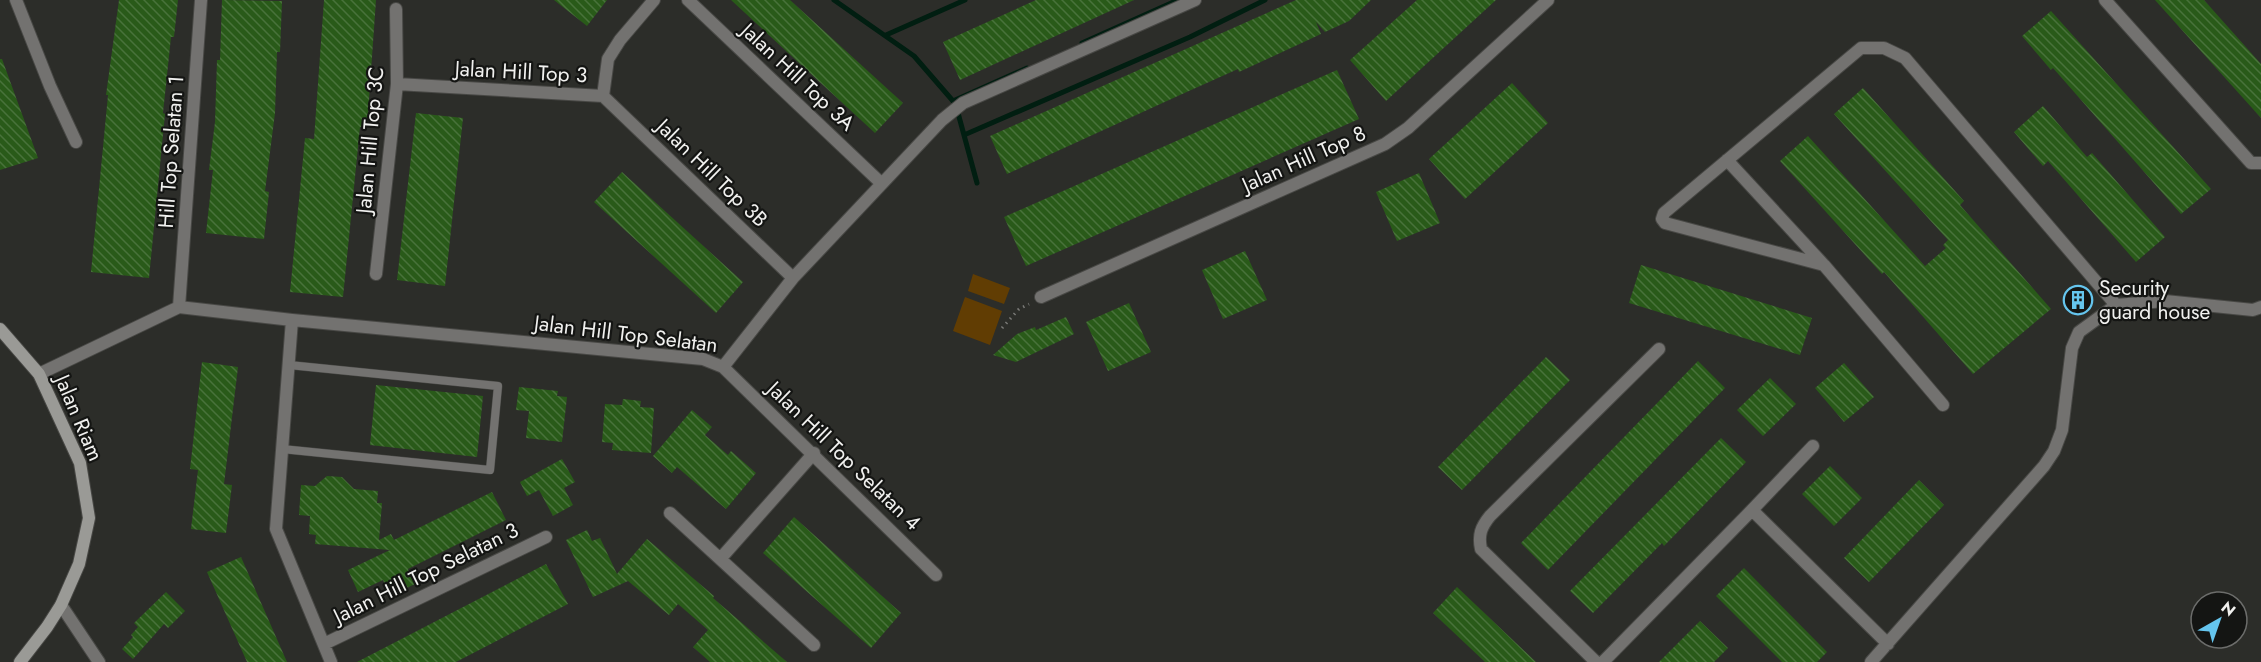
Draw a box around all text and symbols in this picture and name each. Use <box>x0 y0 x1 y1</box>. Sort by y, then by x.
street label: Jalan Hill Top 3A <box>732 14 862 138</box>
street label: Jalan Hill Top 3 <box>451 53 588 90</box>
street label: Jalan Hill Top 3C <box>348 65 391 218</box>
street label: Hill Top Selatan 1 <box>151 75 191 229</box>
street label: Jalan Hill Top 3B <box>647 110 774 234</box>
street label: Jalan Hill Top 8 <box>1235 118 1371 201</box>
place label: Security guard house <box>2099 273 2211 327</box>
building icon: Security guard house <box>2062 284 2094 316</box>
street label: Jalan Hill Top Selatan <box>530 307 719 360</box>
street label: Jalan Riam <box>46 367 111 466</box>
street label: Jalan Hill Top Selatan 4 <box>758 373 928 537</box>
street label: Jalan Hill Top Selatan 3 <box>326 515 524 632</box>
north arrow <box>2189 590 2249 650</box>
text: N <box>2216 596 2241 622</box>

